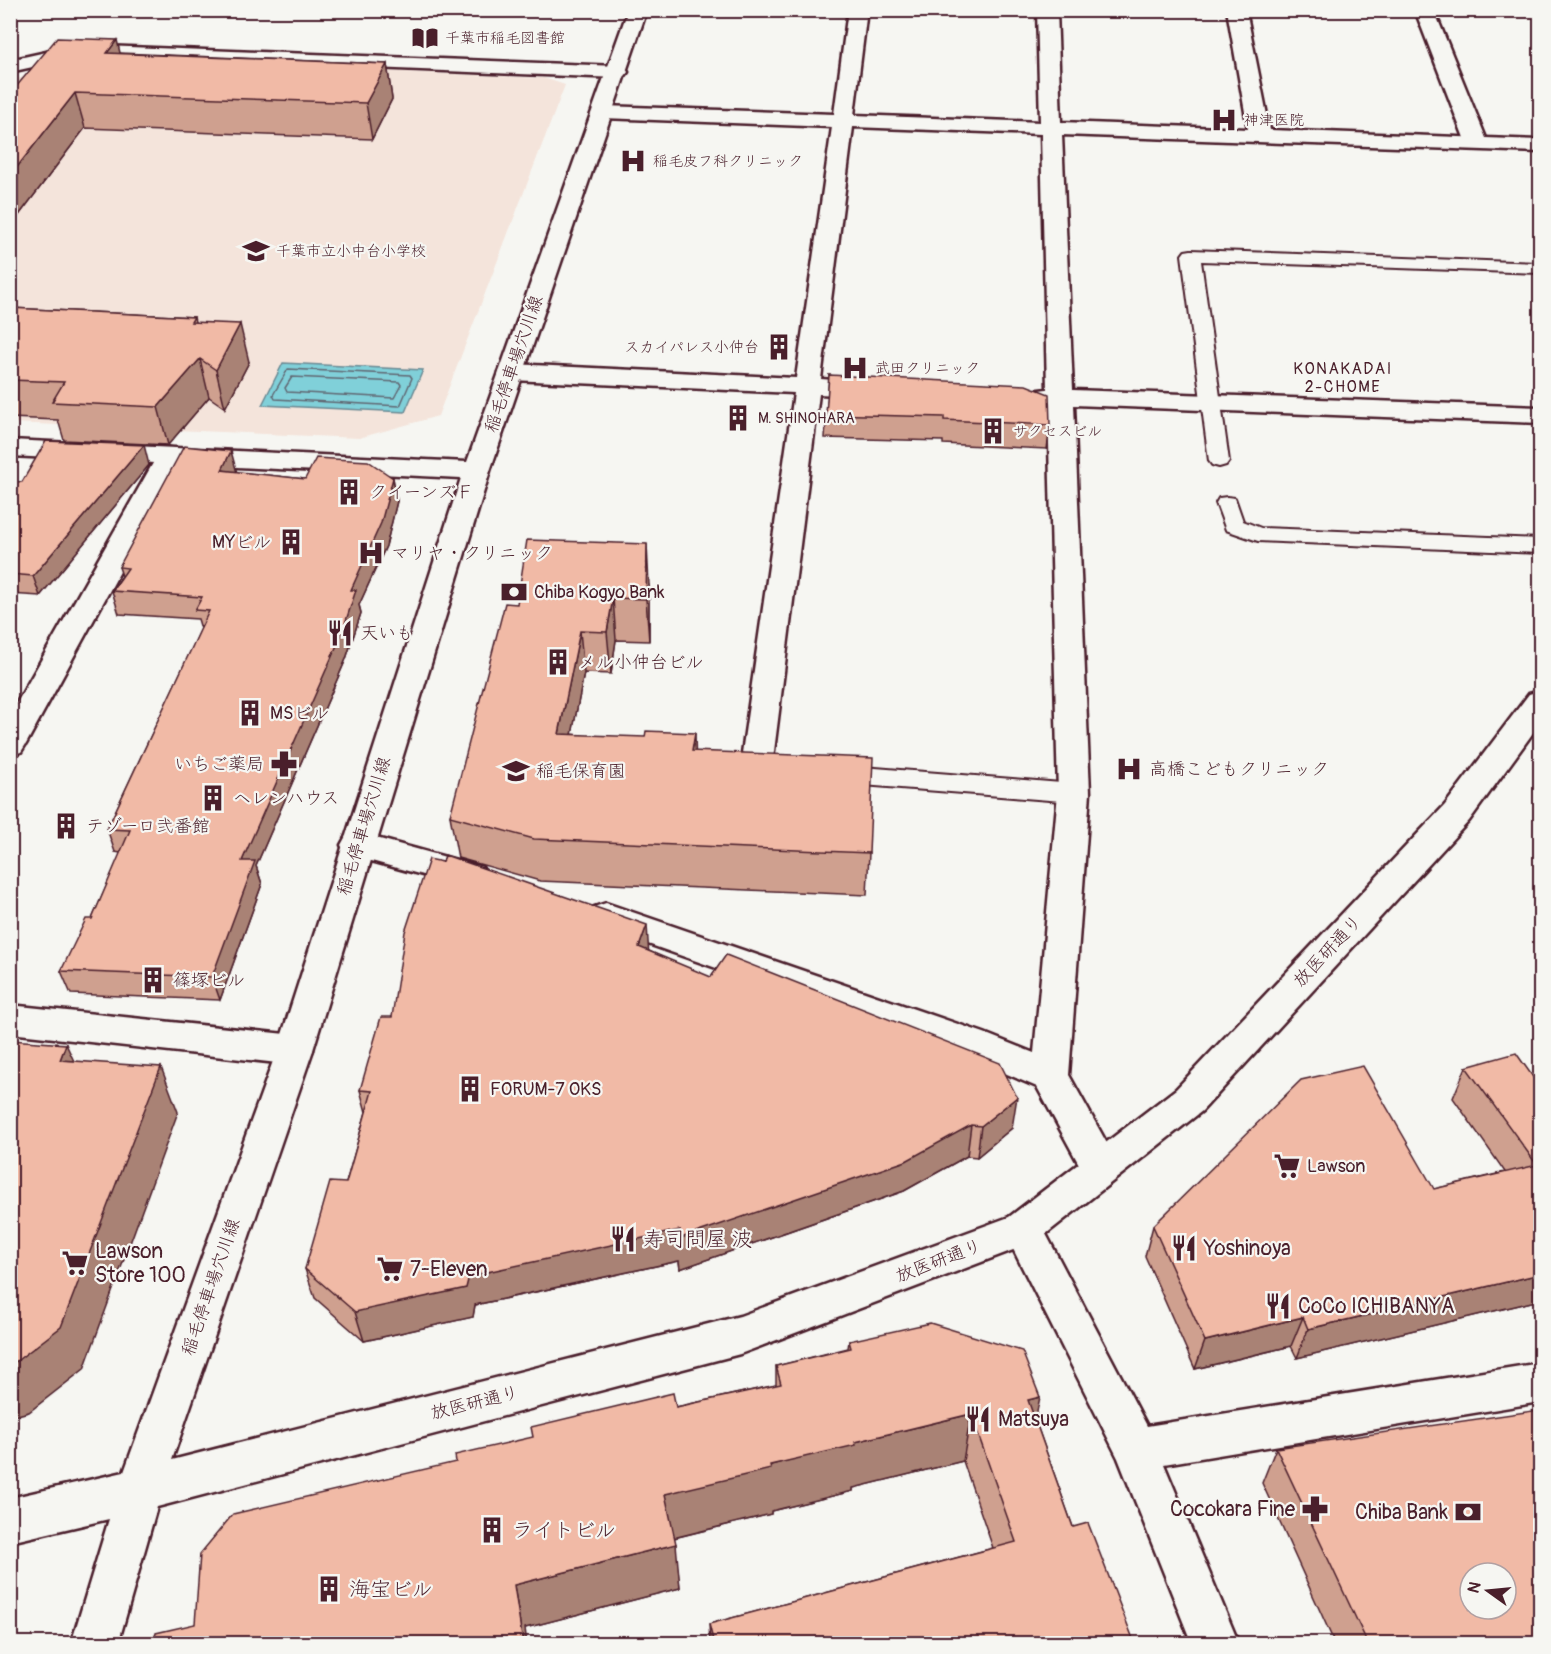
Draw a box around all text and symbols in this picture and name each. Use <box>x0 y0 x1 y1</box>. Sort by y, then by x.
library icon: 千葉市稲毛図書館 <box>410 23 440 53</box>
place label: 千葉市稲毛図書館 <box>445 29 565 48</box>
hospital icon: 神津医院 <box>1209 105 1239 135</box>
place label: 神津医院 <box>1244 111 1304 130</box>
hospital icon: 稲毛皮フ科クリニック <box>618 146 648 176</box>
place label: 稲毛皮フ科クリニック <box>653 152 803 171</box>
school or university icon: 千葉市立小中台小学校 <box>241 236 271 266</box>
place label: 千葉市立小中台小学校 <box>276 242 426 261</box>
street label: 稲毛停車場穴川線 <box>480 292 548 436</box>
building icon: スカイパレス小仲台 <box>764 332 794 362</box>
place label: スカイパレス小仲台 <box>624 338 759 357</box>
hospital icon: 武田クリニック <box>840 353 870 383</box>
place label: 武田クリニック <box>875 359 980 378</box>
district label: KONAKADAI 2-CHOME <box>1293 359 1393 397</box>
building icon: M. SHINOHARA <box>723 403 753 433</box>
place label: M. SHINOHARA <box>758 409 855 428</box>
building icon: サクセスビル <box>978 416 1008 446</box>
place label: サクセスビル <box>1013 422 1102 441</box>
building icon: クイーンズＦ <box>334 477 364 507</box>
place label: クイーンズＦ <box>369 481 474 504</box>
building icon: MYビル <box>276 527 306 557</box>
place label: MYビル <box>212 531 271 554</box>
hospital icon: マリヤ・クリニック <box>356 538 386 568</box>
place label: マリヤ・クリニック <box>391 542 553 565</box>
bank icon: Chiba Kogyo Bank <box>499 577 529 607</box>
place label: Chiba Kogyo Bank <box>534 581 665 604</box>
restaurant icon: 天いも <box>325 618 355 648</box>
place label: 天いも <box>360 622 414 645</box>
building icon: メル小仲台ビル <box>543 647 573 677</box>
place label: メル小仲台ビル <box>578 651 703 674</box>
building icon: MSビル <box>235 698 265 728</box>
place label: MSビル <box>270 702 329 725</box>
pharmacy icon: いちご薬局 <box>269 749 299 779</box>
place label: いちご薬局 <box>174 753 264 776</box>
street label: 稲毛停車場穴川線 <box>332 754 396 898</box>
hospital icon: 高橋こどもクリニック <box>1114 754 1144 784</box>
school or university icon: 稲毛保育園 <box>501 756 531 786</box>
place label: 高橋こどもクリニック <box>1149 758 1329 781</box>
place label: 稲毛保育園 <box>536 760 626 783</box>
building icon: ヘレンハウス <box>198 783 228 813</box>
place label: ヘレンハウス <box>233 787 339 810</box>
building icon: テゾーロ弐番館 <box>51 811 81 841</box>
place label: テゾーロ弐番館 <box>86 815 210 838</box>
street label: 放医研通り <box>1289 910 1367 992</box>
building icon: 篠塚ビル <box>138 965 168 995</box>
place label: 篠塚ビル <box>173 969 245 992</box>
building icon: FORUM-7 OKS <box>455 1074 485 1104</box>
place label: FORUM-7 OKS <box>490 1078 601 1101</box>
supermarket icon: Lawson <box>1272 1151 1302 1181</box>
place label: Lawson <box>1307 1155 1365 1178</box>
street label: 稲毛停車場穴川線 <box>177 1215 245 1359</box>
restaurant icon: 寿司問屋 波 <box>608 1224 638 1254</box>
place label: 寿司問屋 波 <box>643 1226 753 1253</box>
restaurant icon: Yoshinoya <box>1169 1233 1199 1263</box>
street label: 放医研通り <box>893 1234 985 1288</box>
place label: Yoshinoya <box>1203 1235 1291 1262</box>
place label: Lawson Store 100 <box>95 1238 186 1289</box>
supermarket icon: Lawson Store 100 <box>60 1248 90 1278</box>
supermarket icon: 7-Eleven <box>375 1254 405 1284</box>
place label: 7-Eleven <box>410 1256 488 1283</box>
restaurant icon: CoCo ICHIBANYA <box>1263 1291 1293 1321</box>
place label: CoCo ICHIBANYA <box>1298 1293 1455 1320</box>
street label: 放医研通り <box>429 1381 521 1425</box>
restaurant icon: Matsuya <box>963 1404 993 1434</box>
place label: Matsuya <box>998 1406 1069 1433</box>
pharmacy icon: Cocokara Fine <box>1300 1494 1330 1524</box>
place label: Cocokara Fine <box>1170 1496 1296 1523</box>
bank icon: Chiba Bank <box>1453 1497 1483 1527</box>
place label: Chiba Bank <box>1355 1499 1448 1526</box>
building icon: ライトビル <box>477 1515 507 1545</box>
place label: ライトビル <box>512 1517 616 1544</box>
north arrow <box>1458 1561 1518 1621</box>
building icon: 海宝ビル <box>314 1574 344 1604</box>
place label: 海宝ビル <box>349 1576 433 1603</box>
text: N <box>1463 1579 1486 1595</box>

